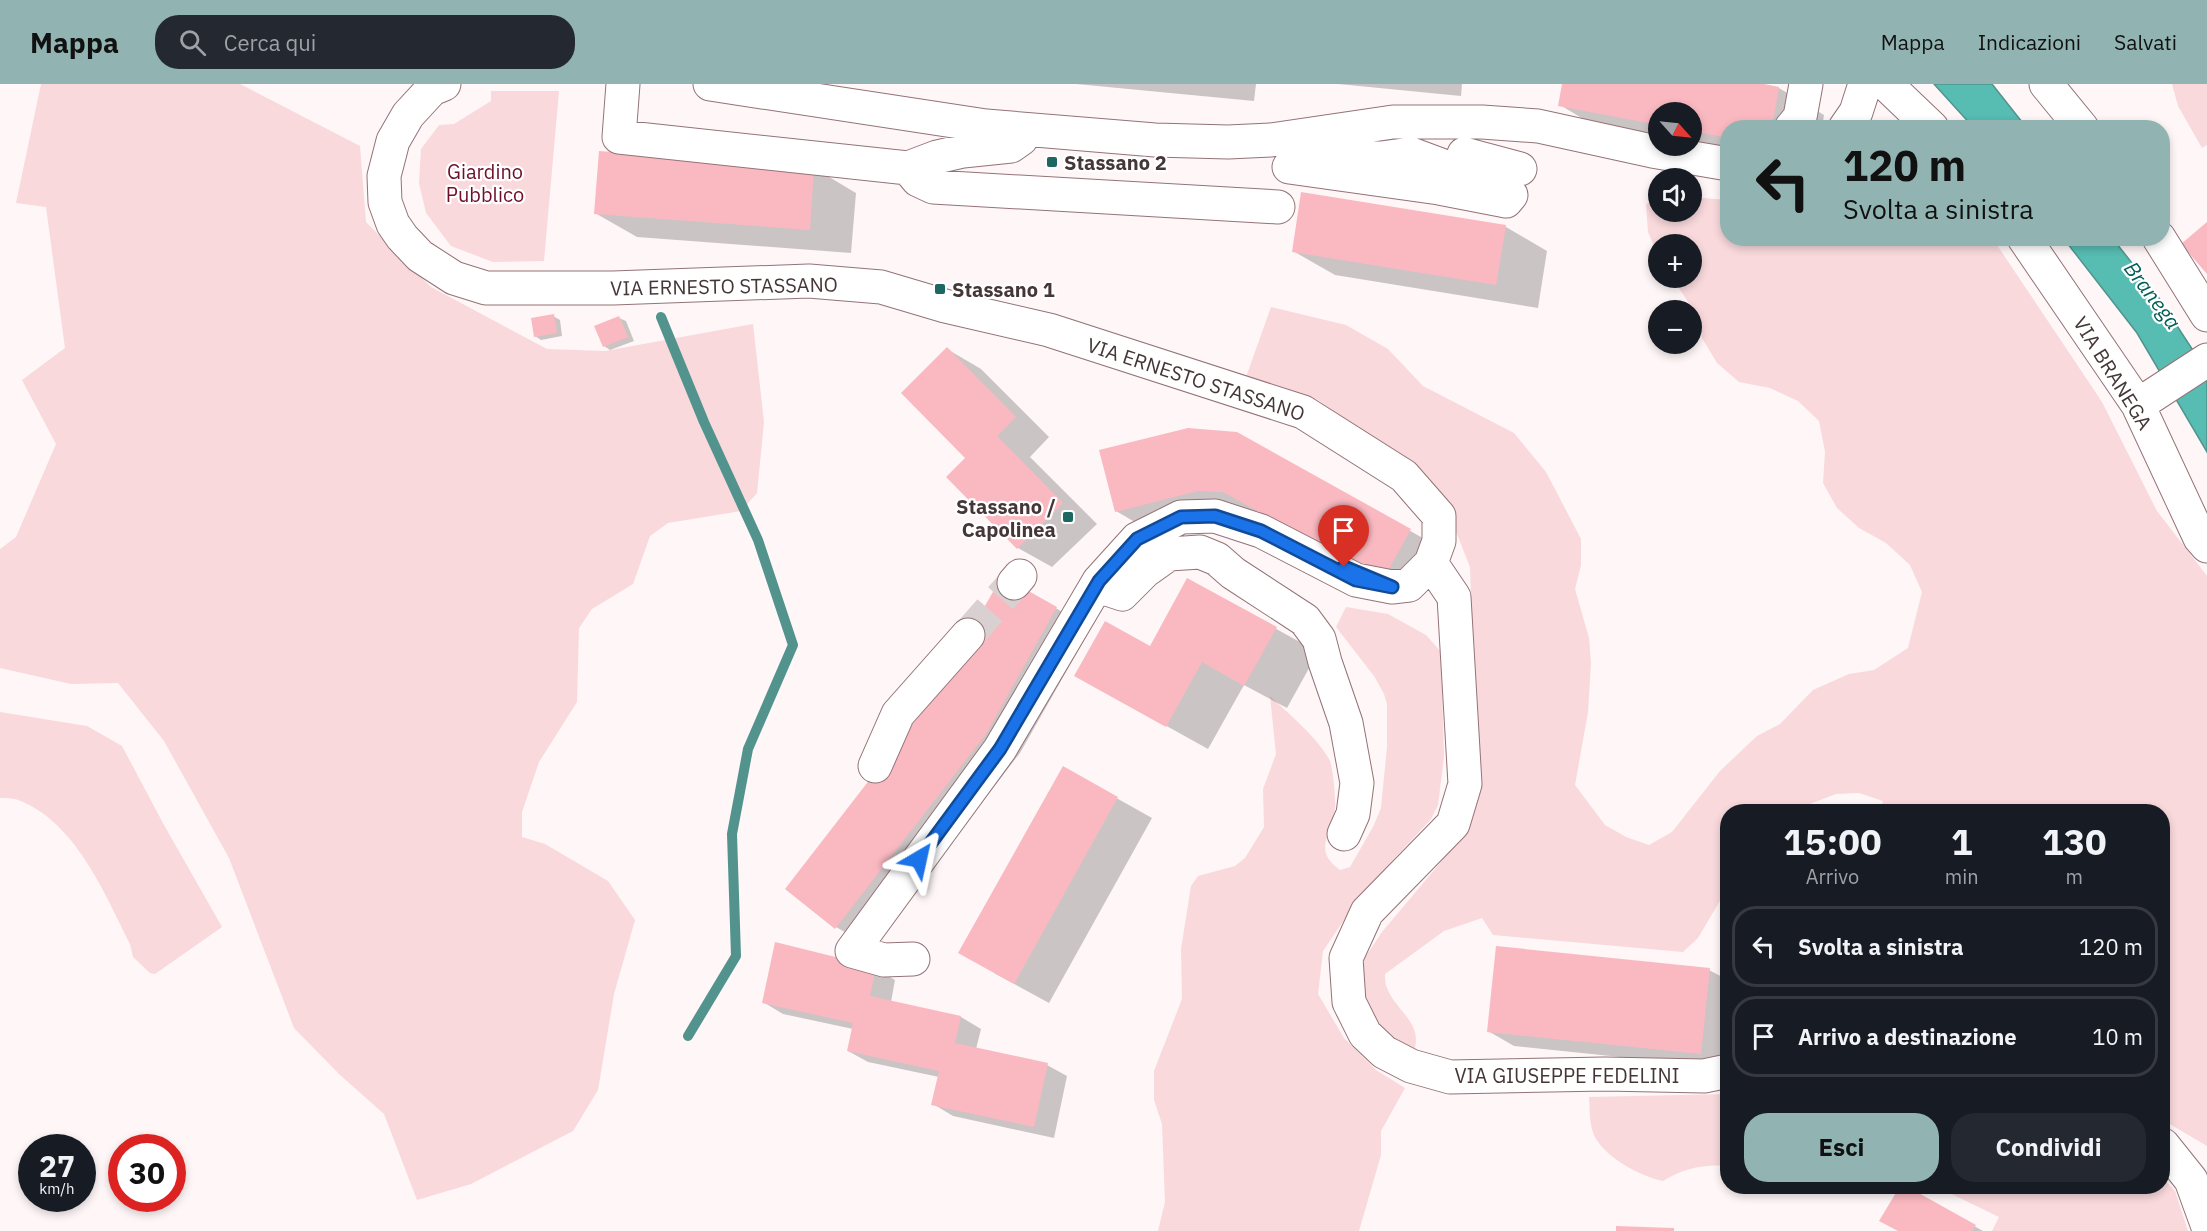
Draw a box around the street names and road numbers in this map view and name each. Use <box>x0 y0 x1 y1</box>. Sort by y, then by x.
street label: VIA ERNESTO STASSANO <box>610 271 838 301</box>
street label: VIA BRANEGA <box>2067 311 2159 435</box>
street label: VIA ERNESTO STASSANO <box>1084 331 1308 427</box>
street label: VIA GIUSEPPE FEDELINI <box>1454 1062 1680 1089</box>

